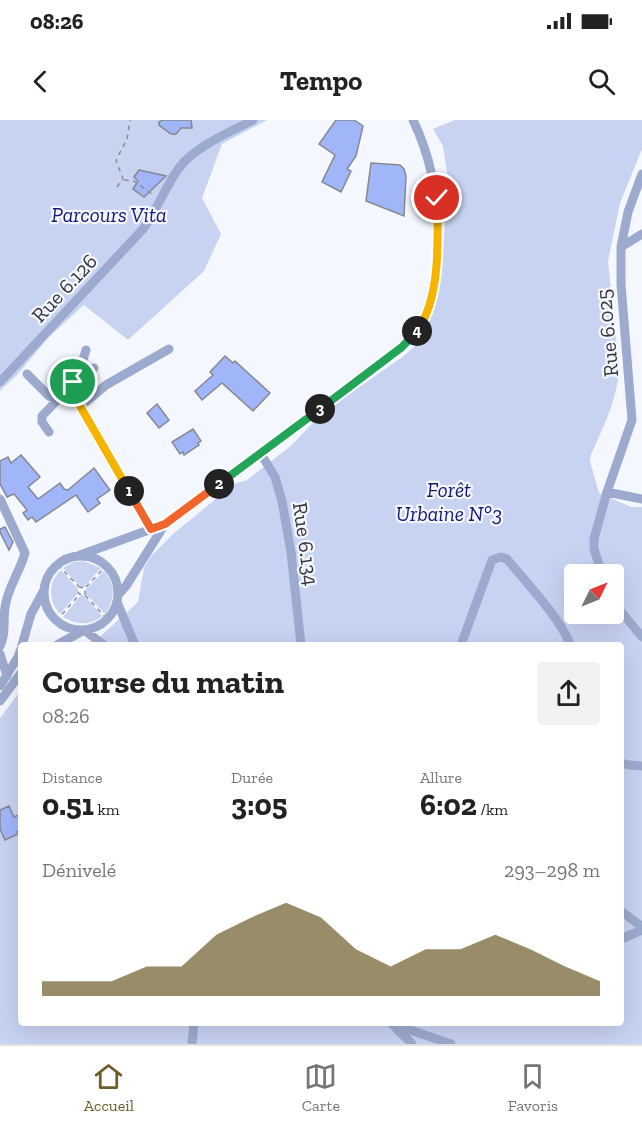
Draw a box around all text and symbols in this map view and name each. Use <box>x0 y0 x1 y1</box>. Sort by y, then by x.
text: 08:26 <box>30 8 84 35</box>
icon: back <box>24 65 57 98</box>
text: Tempo <box>280 65 362 97</box>
icon: search <box>585 65 618 98</box>
pin <box>411 172 462 223</box>
icon: check <box>420 181 453 214</box>
park label: Parcours Vita <box>51 202 167 227</box>
street label: Rue 6.126 <box>26 248 102 328</box>
street label: Rue 6.025 <box>591 288 623 378</box>
pin: 4 <box>402 316 432 346</box>
text: 4 <box>412 321 422 340</box>
pin <box>47 356 98 407</box>
icon: arrive <box>56 365 89 398</box>
pin: 3 <box>305 394 335 424</box>
text: 3 <box>316 399 324 418</box>
pin: 2 <box>204 469 234 499</box>
text: 2 <box>215 474 223 493</box>
pin: 1 <box>114 476 144 506</box>
park label: Forêt Urbaine N°3 <box>396 477 502 526</box>
text: 1 <box>126 481 132 500</box>
street label: Rue 6.134 <box>288 500 324 588</box>
north arrow <box>564 564 624 624</box>
map controls <box>564 564 624 624</box>
text: Course du matin <box>42 662 284 701</box>
button: share <box>537 662 600 725</box>
text: 08:26 <box>42 704 90 728</box>
text: Distance <box>42 768 103 787</box>
text: Durée <box>231 768 273 787</box>
text: Allure <box>420 768 462 787</box>
text: 0.51 <box>42 787 94 823</box>
text: 3:05 <box>231 787 287 823</box>
text: 6:02 <box>420 787 477 823</box>
text: km <box>94 800 120 819</box>
text: /km <box>477 800 508 819</box>
text: Dénivelé <box>42 858 116 882</box>
text: 293–298 m <box>504 858 600 882</box>
tab: Accueil <box>84 1060 134 1115</box>
tab: Carte <box>302 1060 340 1115</box>
tab: Favoris <box>508 1060 558 1115</box>

